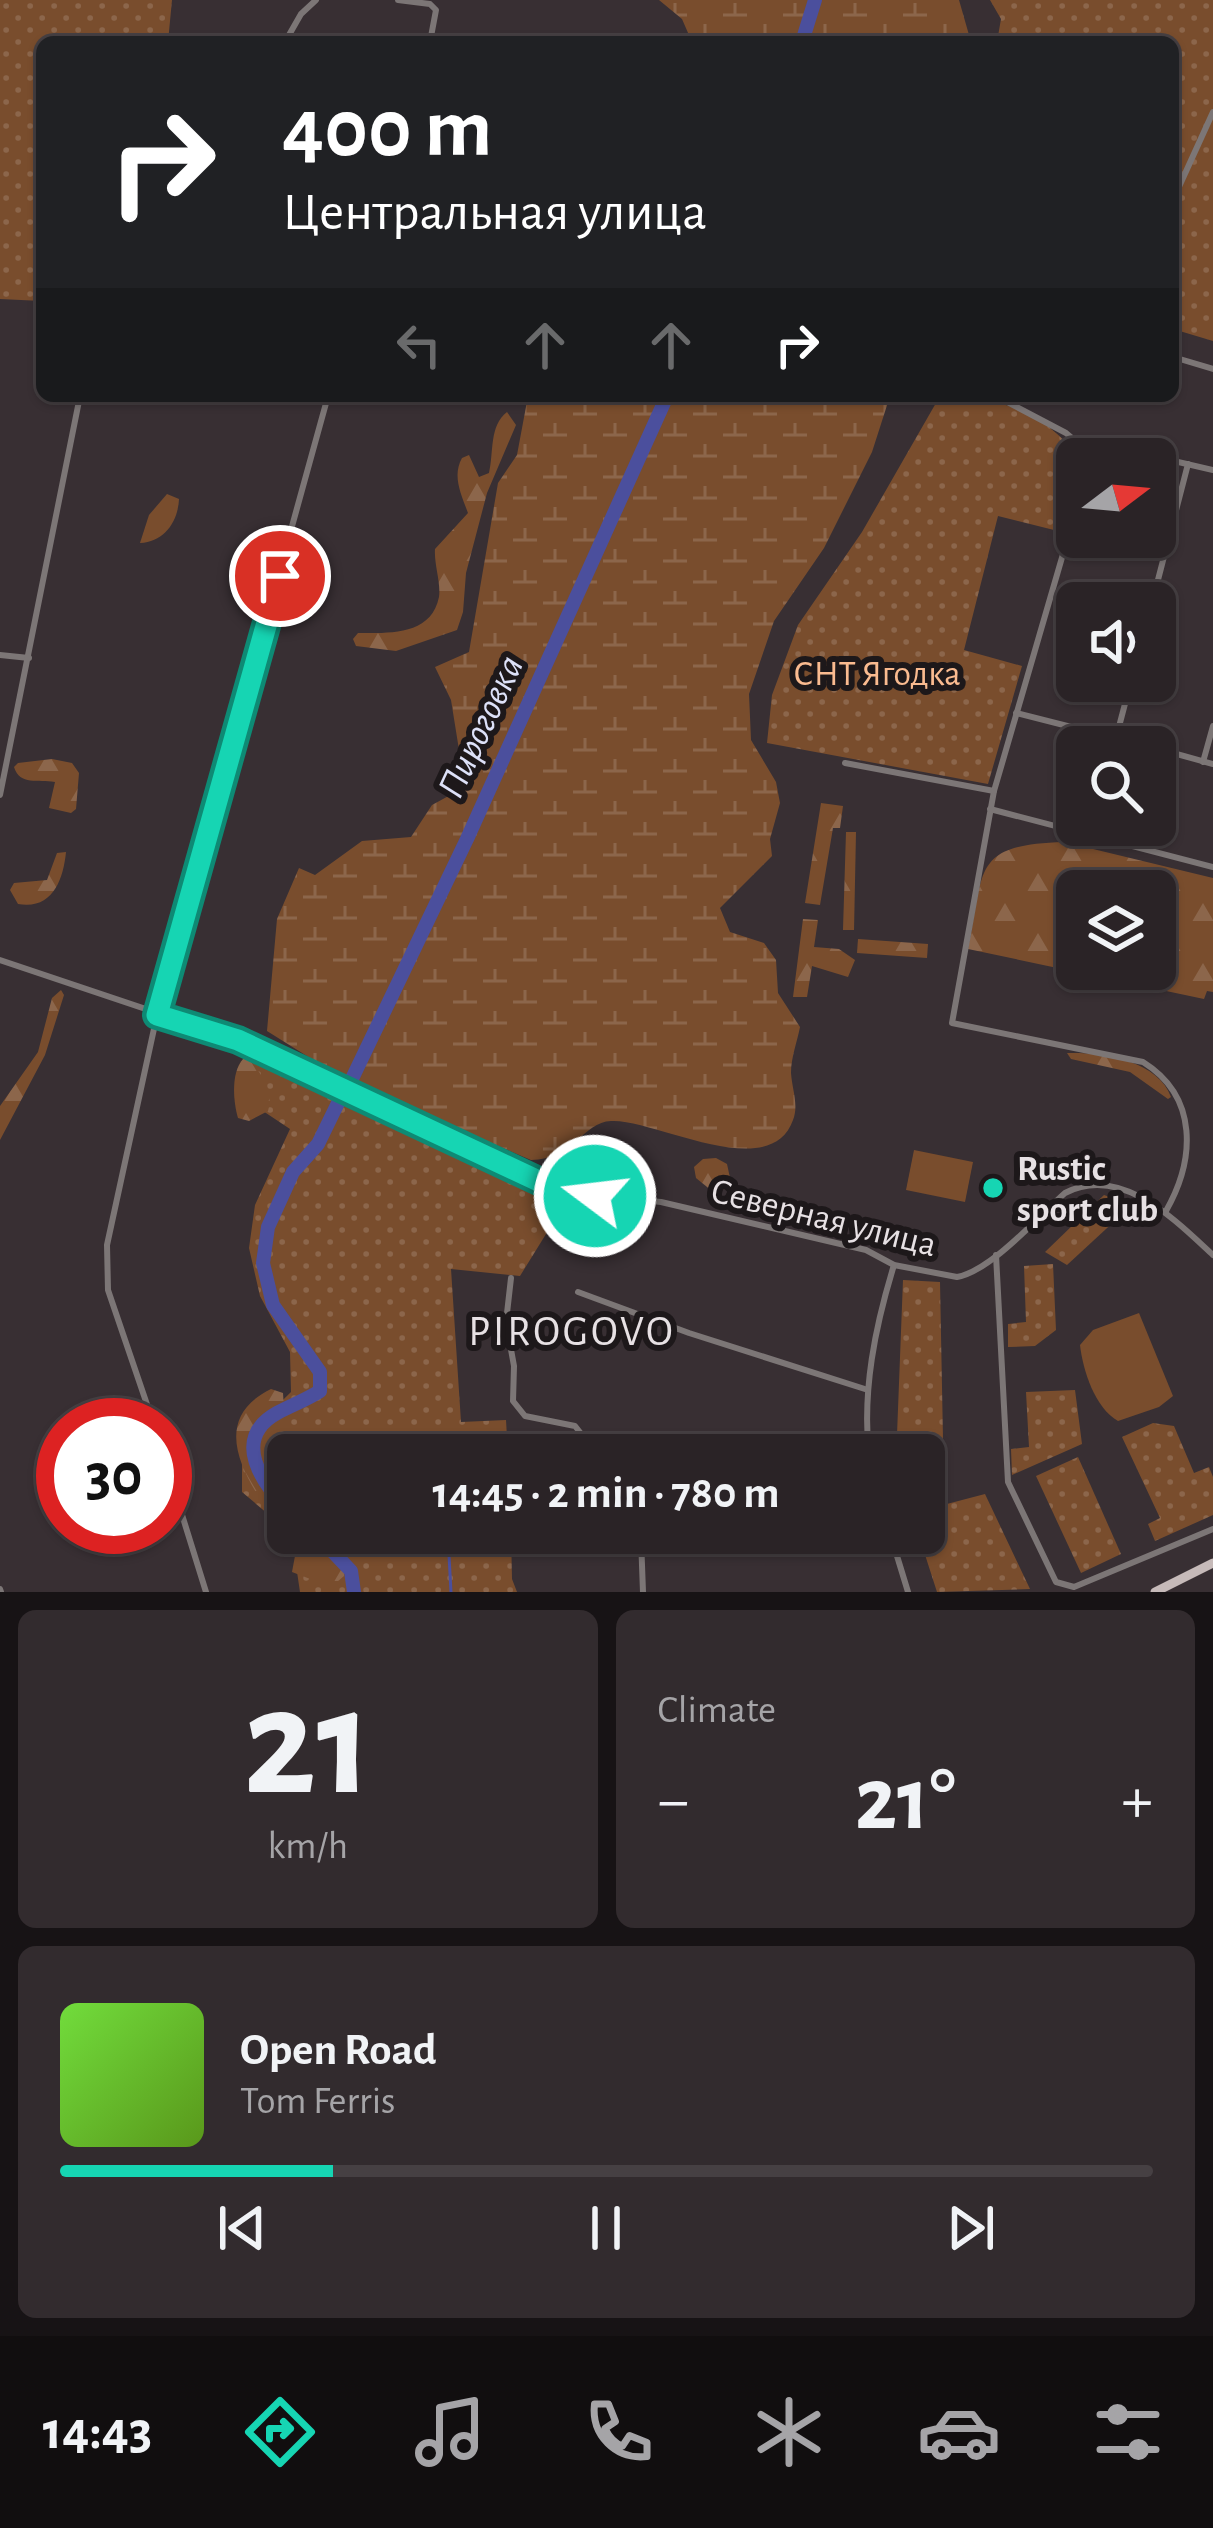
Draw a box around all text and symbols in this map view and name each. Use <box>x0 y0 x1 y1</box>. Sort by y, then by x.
icon: right <box>84 84 240 240</box>
text: 400 m <box>282 88 492 172</box>
text: Центральная улица <box>282 186 707 240</box>
icon: left <box>386 312 452 378</box>
icon: ahead <box>512 312 578 378</box>
icon: ahead <box>638 312 704 378</box>
icon: right <box>764 312 830 378</box>
north arrow <box>1056 438 1176 558</box>
map controls <box>1056 438 1176 990</box>
pin <box>229 525 331 627</box>
icon: arrive <box>247 543 313 609</box>
button: sound <box>1056 582 1176 702</box>
water label: Пироговка <box>432 650 531 804</box>
park label: СНТ Ягодка <box>793 656 961 692</box>
button: search <box>1056 726 1176 846</box>
button: layers <box>1056 870 1176 990</box>
position arrow <box>532 1133 658 1259</box>
place label: Rustic sport club <box>1017 1151 1158 1228</box>
street label: Северная улица <box>707 1173 940 1263</box>
marker: Rustic sport club <box>980 1175 1006 1201</box>
district label: PIROGOVO <box>468 1311 676 1353</box>
speed limit sign: 30 <box>36 1398 192 1554</box>
text: 14:45 · 2 min · 780 m <box>432 1471 780 1516</box>
text: 21 <box>243 1667 373 1823</box>
text: Climate <box>658 1691 776 1730</box>
text: 21° <box>855 1756 956 1846</box>
text: − <box>658 1768 689 1834</box>
text: + <box>1121 1768 1153 1834</box>
text: km/h <box>268 1827 348 1866</box>
text: Open Road <box>240 2028 437 2073</box>
text: Tom Ferris <box>240 2082 396 2121</box>
icon: previous <box>209 2195 275 2261</box>
icon: pause <box>573 2195 639 2261</box>
icon: next <box>938 2195 1004 2261</box>
icon: directions <box>238 2390 322 2474</box>
icon: music <box>408 2390 492 2474</box>
icon: phone <box>577 2390 661 2474</box>
icon: climate <box>747 2390 831 2474</box>
icon: car <box>917 2390 1001 2474</box>
icon: filters <box>1086 2390 1170 2474</box>
text: 14:43 <box>43 2405 152 2459</box>

